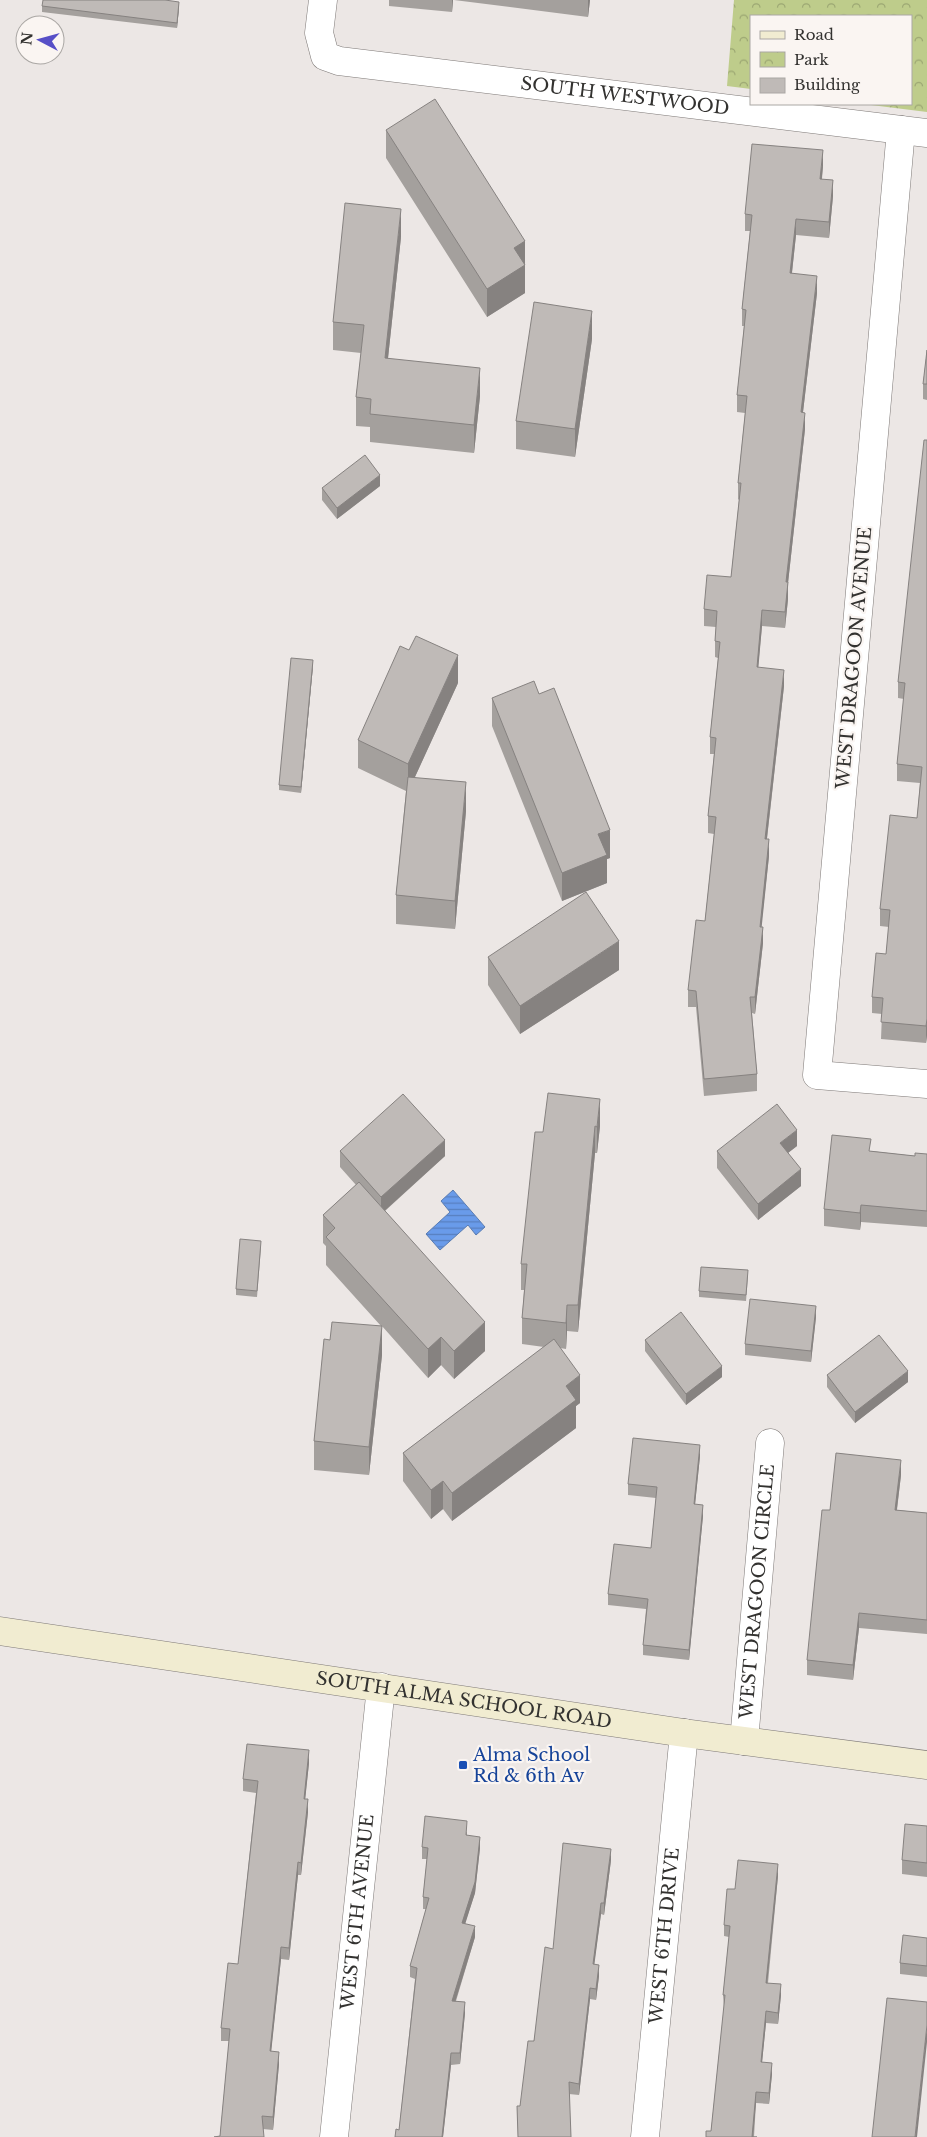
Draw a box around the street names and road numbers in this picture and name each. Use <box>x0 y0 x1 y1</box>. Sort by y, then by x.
street label: SOUTH WESTWOOD <box>519 72 731 120</box>
street label: WEST DRAGOON AVENUE <box>831 526 876 791</box>
street label: WEST DRAGOON CIRCLE <box>735 1463 779 1721</box>
street label: SOUTH ALMA SCHOOL ROAD <box>315 1667 613 1733</box>
street label: WEST 6TH AVENUE <box>336 1813 379 2012</box>
street label: WEST 6TH DRIVE <box>645 1847 684 2026</box>

